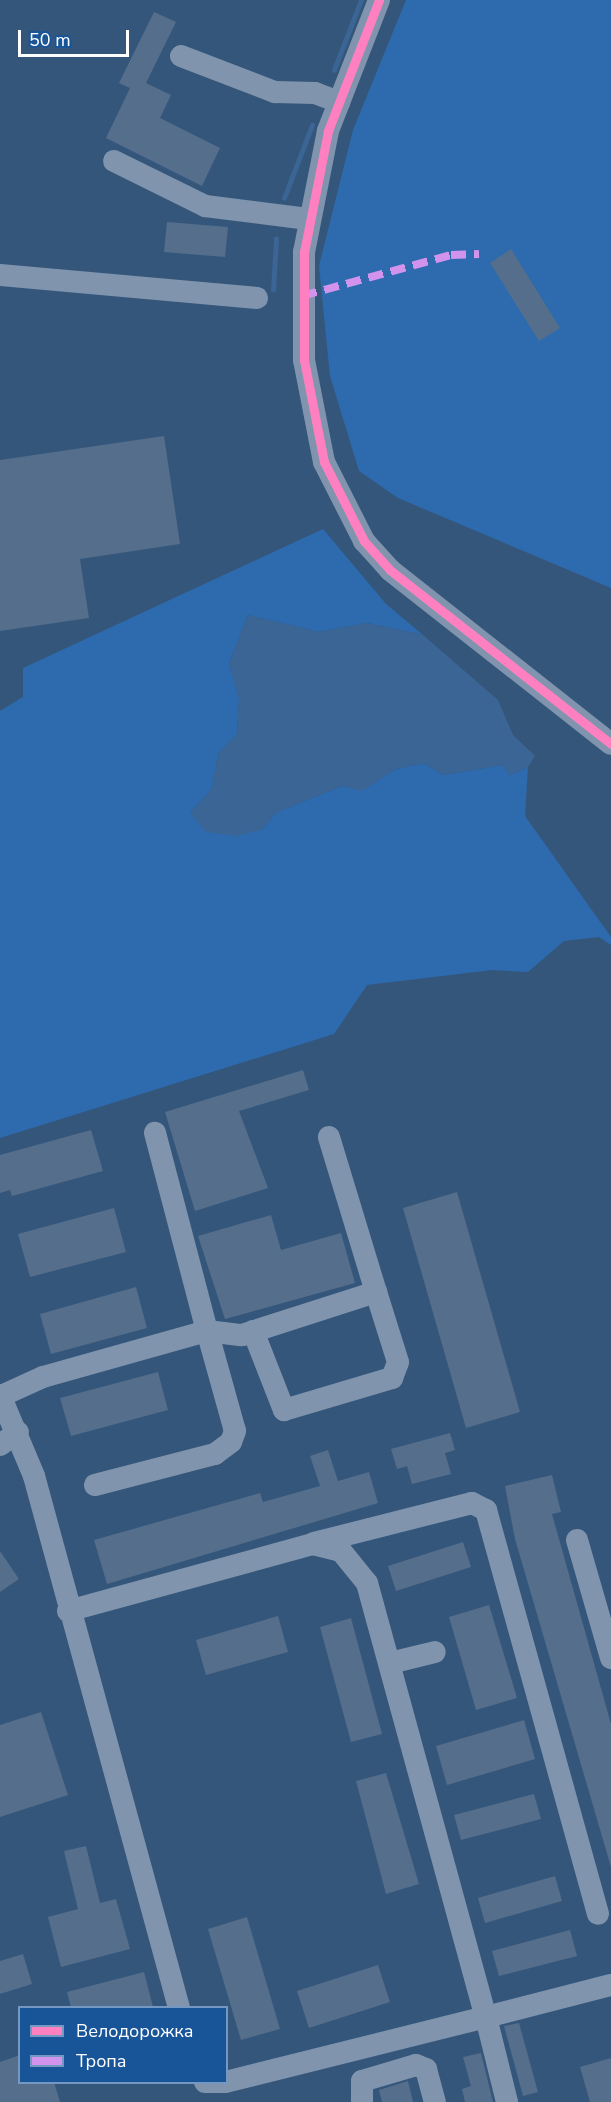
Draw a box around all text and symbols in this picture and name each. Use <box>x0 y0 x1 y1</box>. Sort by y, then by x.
scale bar <box>21 18 132 56</box>
text: 50 m <box>29 28 71 52</box>
legend <box>18 2006 228 2084</box>
text: Велодорожка <box>76 2019 193 2043</box>
text: Тропа <box>76 2049 127 2073</box>

